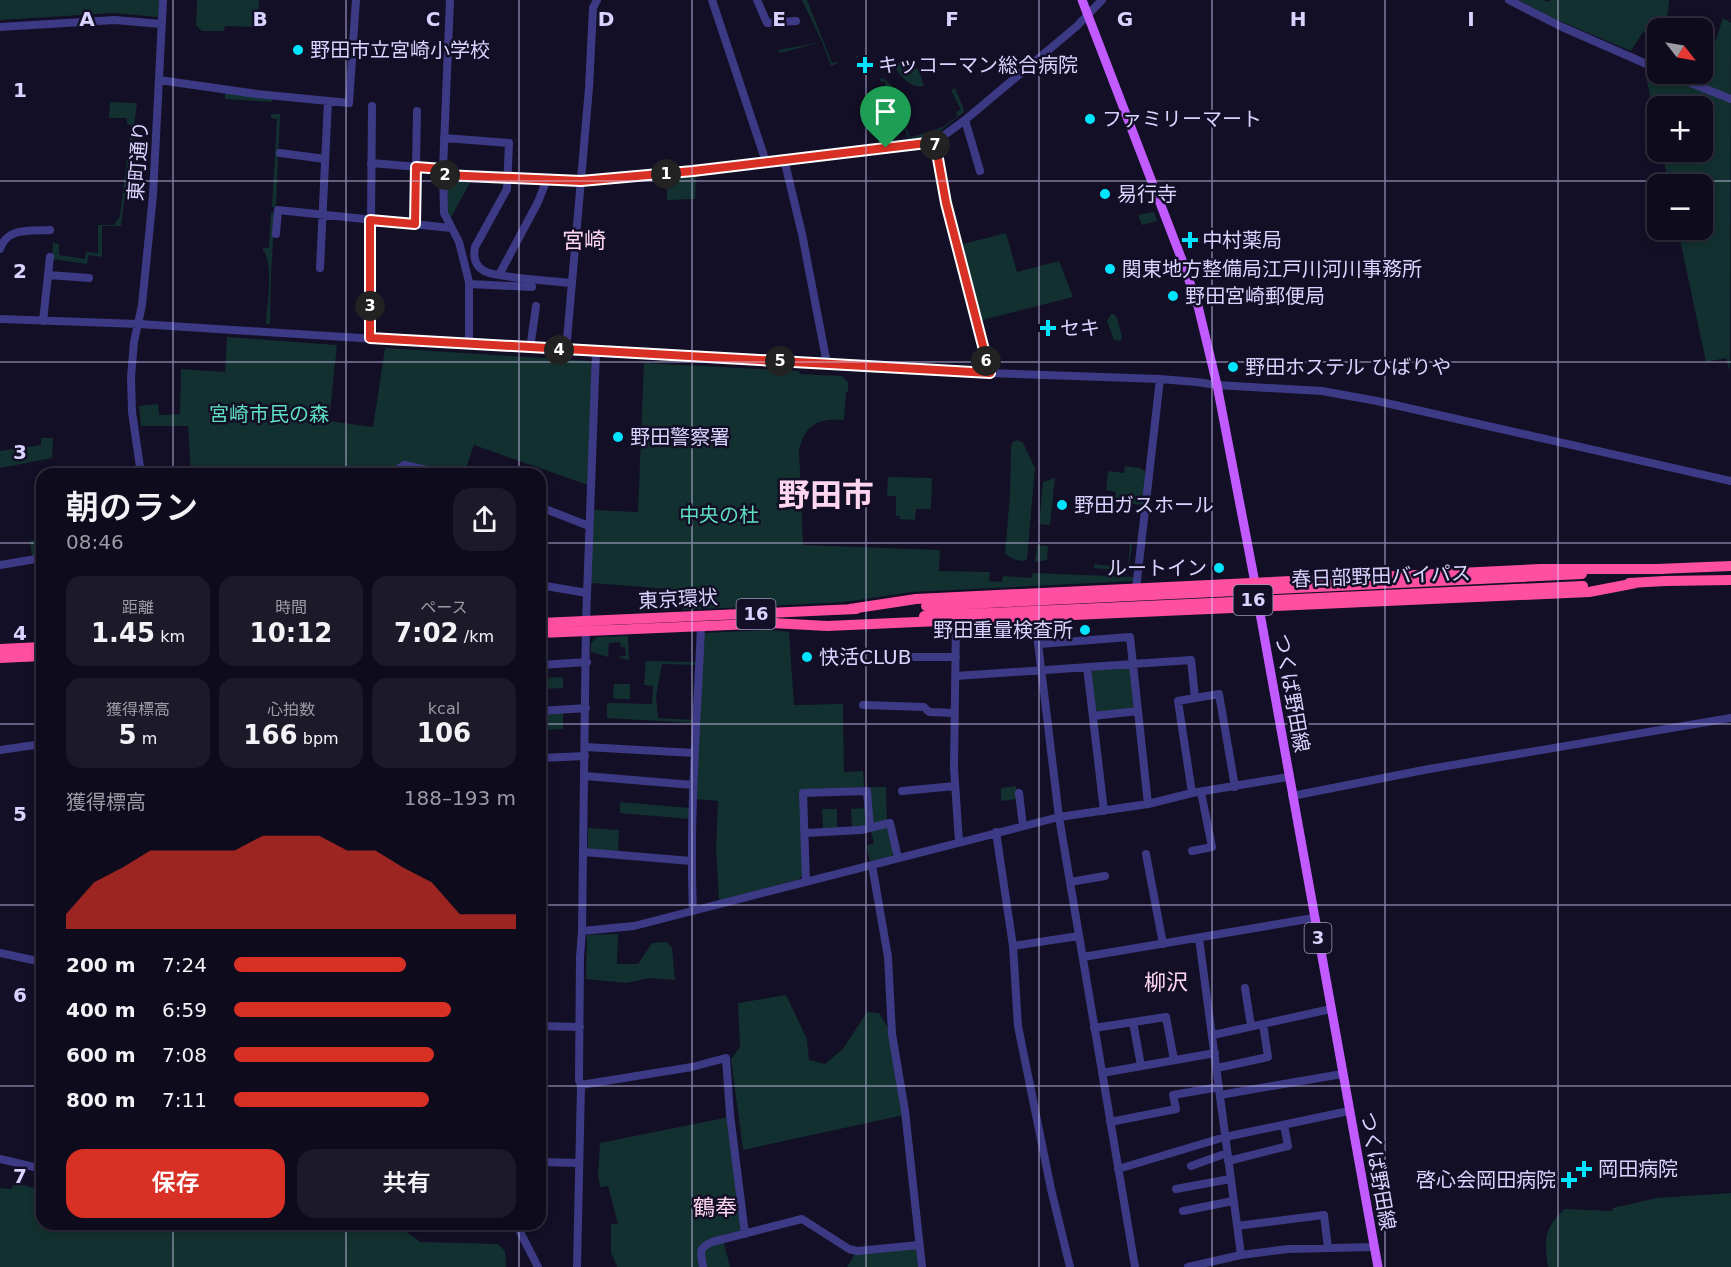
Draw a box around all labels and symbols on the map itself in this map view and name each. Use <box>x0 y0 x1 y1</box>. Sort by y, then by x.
text: A <box>79 7 95 31</box>
text: B <box>252 7 268 31</box>
text: C <box>426 7 440 31</box>
text: D <box>598 7 614 31</box>
text: E <box>772 7 786 31</box>
text: F <box>945 7 959 31</box>
text: G <box>1117 7 1133 31</box>
text: H <box>1290 7 1306 31</box>
text: I <box>1467 7 1475 31</box>
north arrow <box>1647 18 1713 84</box>
place label: 野田市立宮崎小学校 <box>310 38 490 62</box>
marker: 野田市立宮崎小学校 <box>291 43 305 57</box>
place label: キッコーマン総合病院 <box>878 53 1078 77</box>
marker: キッコーマン総合病院 <box>856 56 874 74</box>
text: 1 <box>13 78 27 102</box>
pin <box>860 86 911 148</box>
place label: ファミリーマート <box>1102 107 1262 131</box>
marker: ファミリーマート <box>1083 112 1097 126</box>
street label: 東町通り <box>123 120 153 202</box>
pin: 7 <box>920 130 950 160</box>
pin: 1 <box>651 159 681 189</box>
pin: 2 <box>430 160 460 190</box>
place label: 易行寺 <box>1117 182 1177 206</box>
marker: 易行寺 <box>1098 187 1112 201</box>
district label: 宮崎 <box>562 228 606 253</box>
place label: 中村薬局 <box>1202 228 1282 252</box>
marker: 中村薬局 <box>1183 233 1197 247</box>
place label: 関東地方整備局江戸川河川事務所 <box>1122 257 1422 281</box>
text: 2 <box>13 259 27 283</box>
marker: 関東地方整備局江戸川河川事務所 <box>1103 262 1117 276</box>
place label: 野田宮崎郵便局 <box>1185 284 1325 308</box>
marker: 野田宮崎郵便局 <box>1166 289 1180 303</box>
pin: 3 <box>355 291 385 321</box>
place label: セキ <box>1060 316 1100 340</box>
marker: セキ <box>1041 321 1055 335</box>
pin: 4 <box>544 335 574 365</box>
pin: 5 <box>765 346 795 376</box>
pin: 6 <box>971 346 1001 376</box>
place label: 野田ホステル ひばりや <box>1245 355 1451 379</box>
marker: 野田ホステル ひばりや <box>1226 360 1240 374</box>
park label: 宮崎市民の森 <box>209 402 329 426</box>
place label: 野田警察署 <box>630 425 730 449</box>
marker: 野田警察署 <box>611 430 625 444</box>
text: 3 <box>13 440 27 464</box>
district label: 野田市 <box>778 476 874 514</box>
place label: 野田ガスホール <box>1074 493 1214 517</box>
marker: 野田ガスホール <box>1055 498 1069 512</box>
park label: 中央の杜 <box>679 503 759 527</box>
place label: ルートイン <box>1107 556 1207 580</box>
marker: ルートイン <box>1212 561 1226 575</box>
street label: 春日部野田バイパス <box>1291 561 1471 591</box>
street label: 東京環状 <box>637 585 719 613</box>
road number: 16 <box>1234 585 1272 615</box>
road number: 16 <box>736 599 776 629</box>
place label: 野田重量検査所 <box>933 618 1073 642</box>
text: 4 <box>13 621 27 645</box>
marker: 野田重量検査所 <box>1078 623 1092 637</box>
street label: つくば野田線 <box>1270 632 1314 754</box>
place label: 快活CLUB <box>819 645 911 669</box>
marker: 快活CLUB <box>800 650 814 664</box>
text: 5 <box>13 802 27 826</box>
road number: 3 <box>1304 923 1332 953</box>
district label: 柳沢 <box>1144 970 1188 995</box>
text: 6 <box>13 983 27 1007</box>
street label: つくば野田線 <box>1356 1110 1400 1232</box>
place label: 岡田病院 <box>1598 1157 1678 1181</box>
marker: 岡田病院 <box>1575 1160 1593 1178</box>
text: 7 <box>13 1164 27 1188</box>
place label: 啓心会岡田病院 <box>1416 1168 1556 1192</box>
marker: 啓心会岡田病院 <box>1560 1171 1578 1189</box>
district label: 鶴奉 <box>693 1195 737 1220</box>

